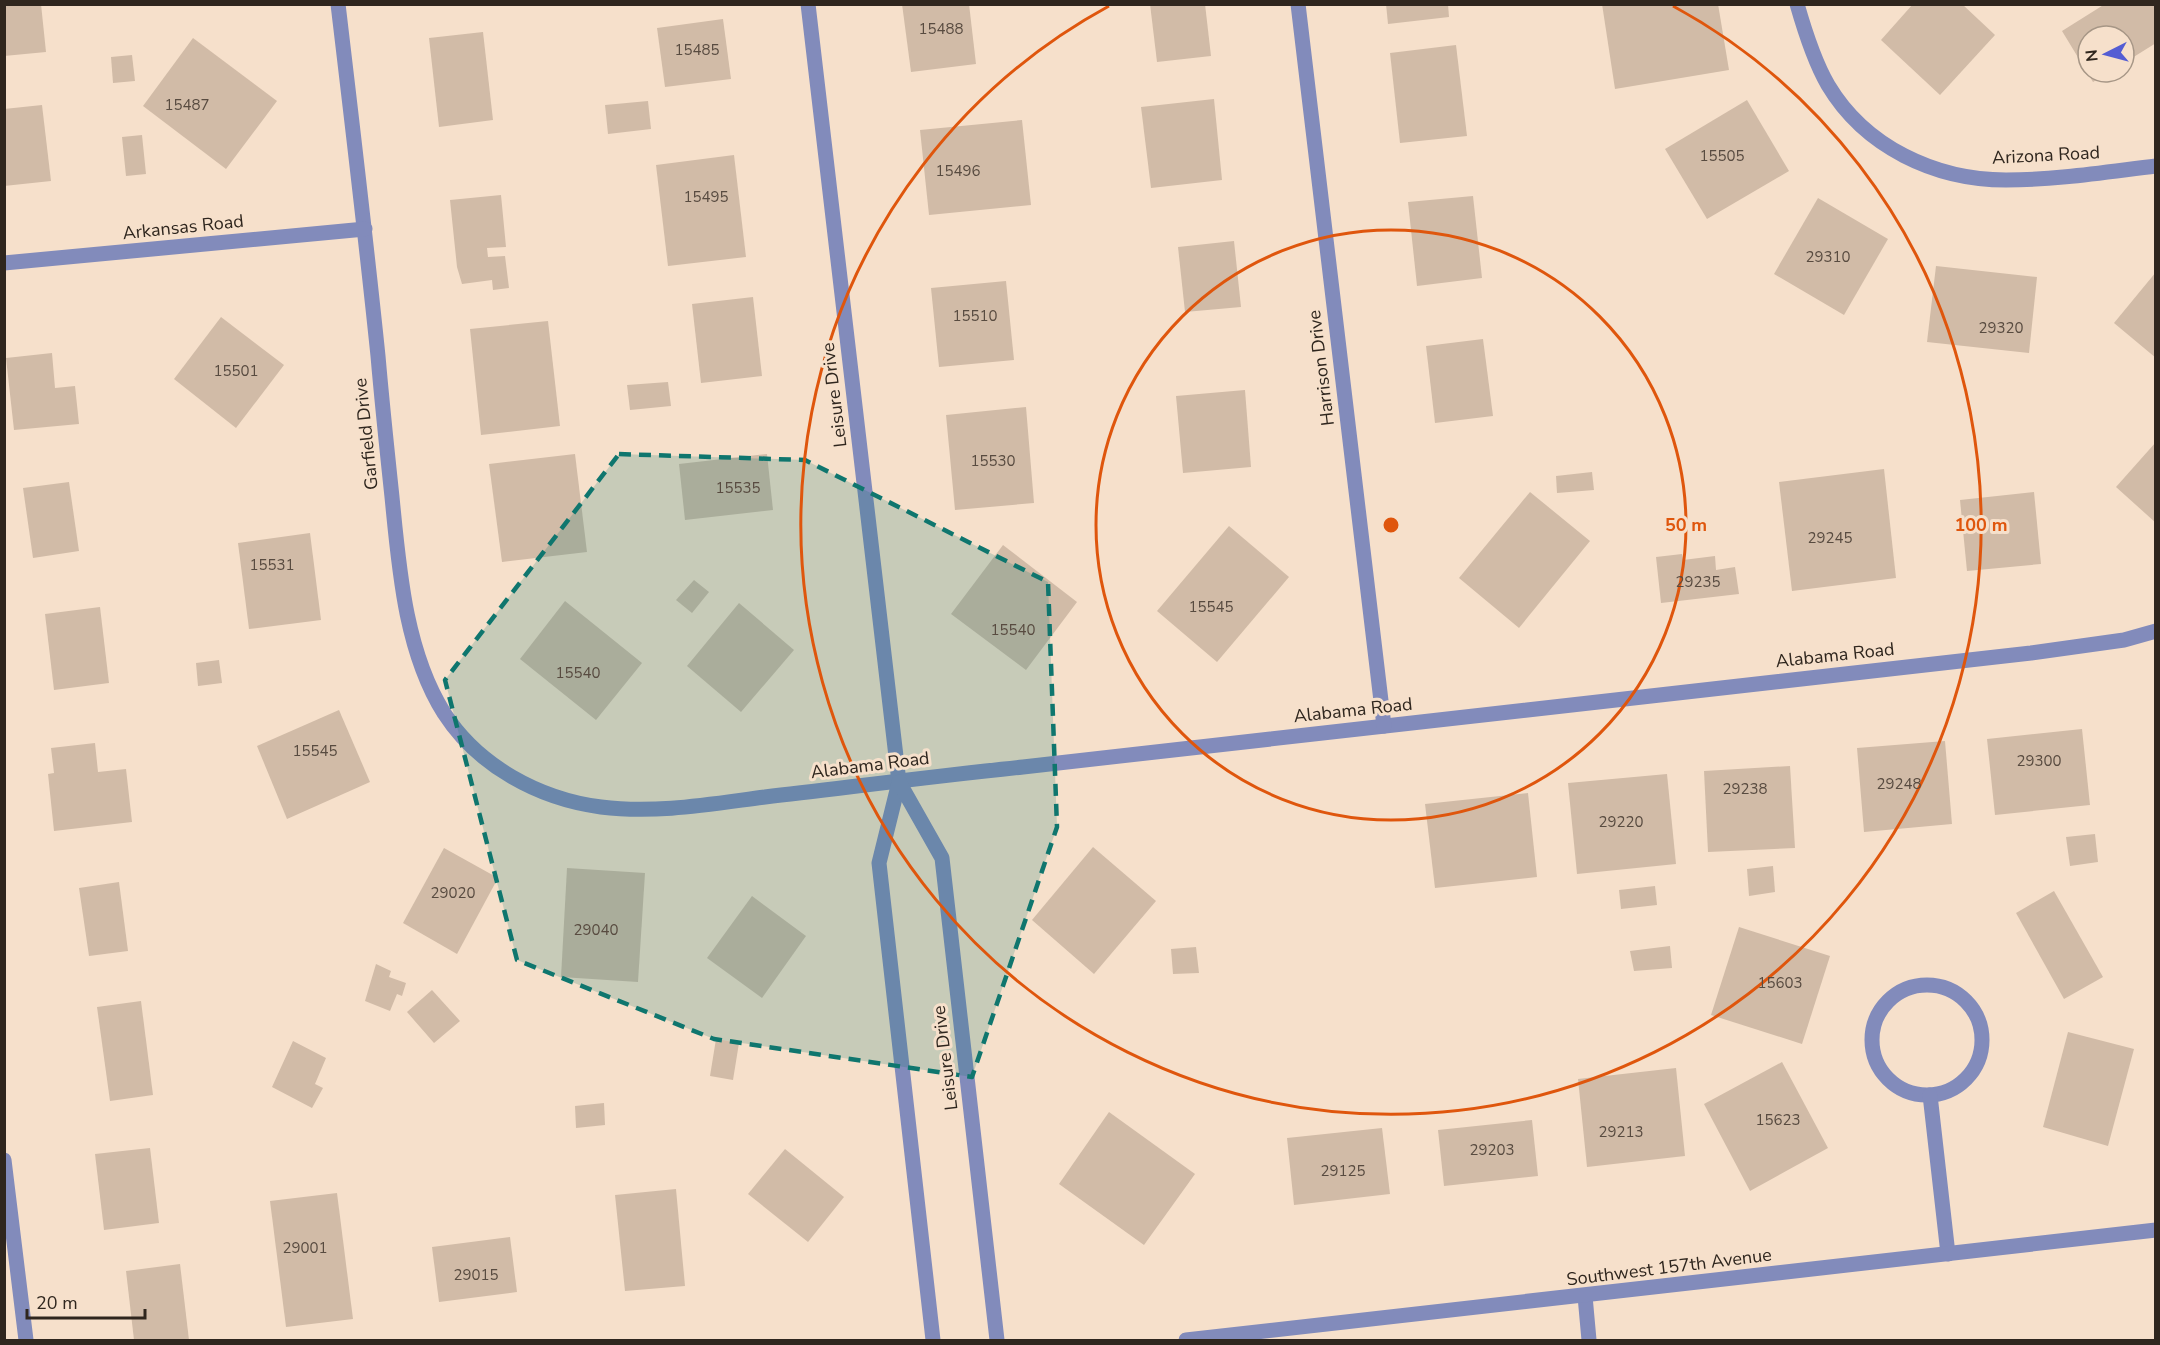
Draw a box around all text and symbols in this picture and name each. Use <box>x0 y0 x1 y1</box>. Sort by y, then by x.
house number: 15488 <box>918 19 964 39</box>
north arrow <box>2076 24 2136 84</box>
house number: 15485 <box>674 40 720 60</box>
text: N <box>2081 48 2104 63</box>
house number: 15487 <box>164 95 210 115</box>
street label: Arizona Road <box>1991 140 2101 170</box>
house number: 15505 <box>1699 146 1745 166</box>
house number: 15496 <box>935 161 981 181</box>
house number: 15495 <box>683 187 729 207</box>
street label: Arkansas Road <box>121 209 245 245</box>
house number: 29310 <box>1805 247 1851 267</box>
house number: 15510 <box>952 306 998 326</box>
street label: Harrison Drive <box>1302 309 1340 427</box>
house number: 29320 <box>1978 318 2024 338</box>
street label: Leisure Drive <box>816 341 852 449</box>
house number: 15501 <box>213 361 259 381</box>
street label: Garfield Drive <box>348 377 384 491</box>
house number: 15530 <box>970 451 1016 471</box>
house number: 15535 <box>715 478 761 498</box>
text: 50 m <box>1665 513 1707 537</box>
text: 100 m <box>1954 513 2008 537</box>
centre of rings <box>1381 515 1401 535</box>
house number: 29245 <box>1807 528 1853 548</box>
house number: 15531 <box>249 555 295 575</box>
house number: 29235 <box>1675 572 1721 592</box>
house number: 15545 <box>1188 597 1234 617</box>
house number: 15540 <box>990 620 1036 640</box>
street label: Alabama Road <box>1774 637 1896 673</box>
house number: 15540 <box>555 663 601 683</box>
street label: Alabama Road <box>1292 692 1414 728</box>
house number: 15545 <box>292 741 338 761</box>
street label: Alabama Road <box>809 746 931 784</box>
house number: 29300 <box>2016 751 2062 771</box>
house number: 29248 <box>1876 774 1922 794</box>
house number: 29238 <box>1722 779 1768 799</box>
house number: 29220 <box>1598 812 1644 832</box>
house number: 29020 <box>430 883 476 903</box>
house number: 29040 <box>573 920 619 940</box>
house number: 15603 <box>1757 973 1803 993</box>
street label: Leisure Drive <box>927 1004 963 1112</box>
house number: 15623 <box>1755 1110 1801 1130</box>
house number: 29213 <box>1598 1122 1644 1142</box>
house number: 29203 <box>1469 1140 1515 1160</box>
house number: 29125 <box>1320 1161 1366 1181</box>
house number: 29001 <box>282 1238 328 1258</box>
street label: Southwest 157th Avenue <box>1565 1243 1773 1291</box>
house number: 29015 <box>453 1265 499 1285</box>
scale bar <box>27 1282 146 1320</box>
text: 20 m <box>36 1291 78 1315</box>

